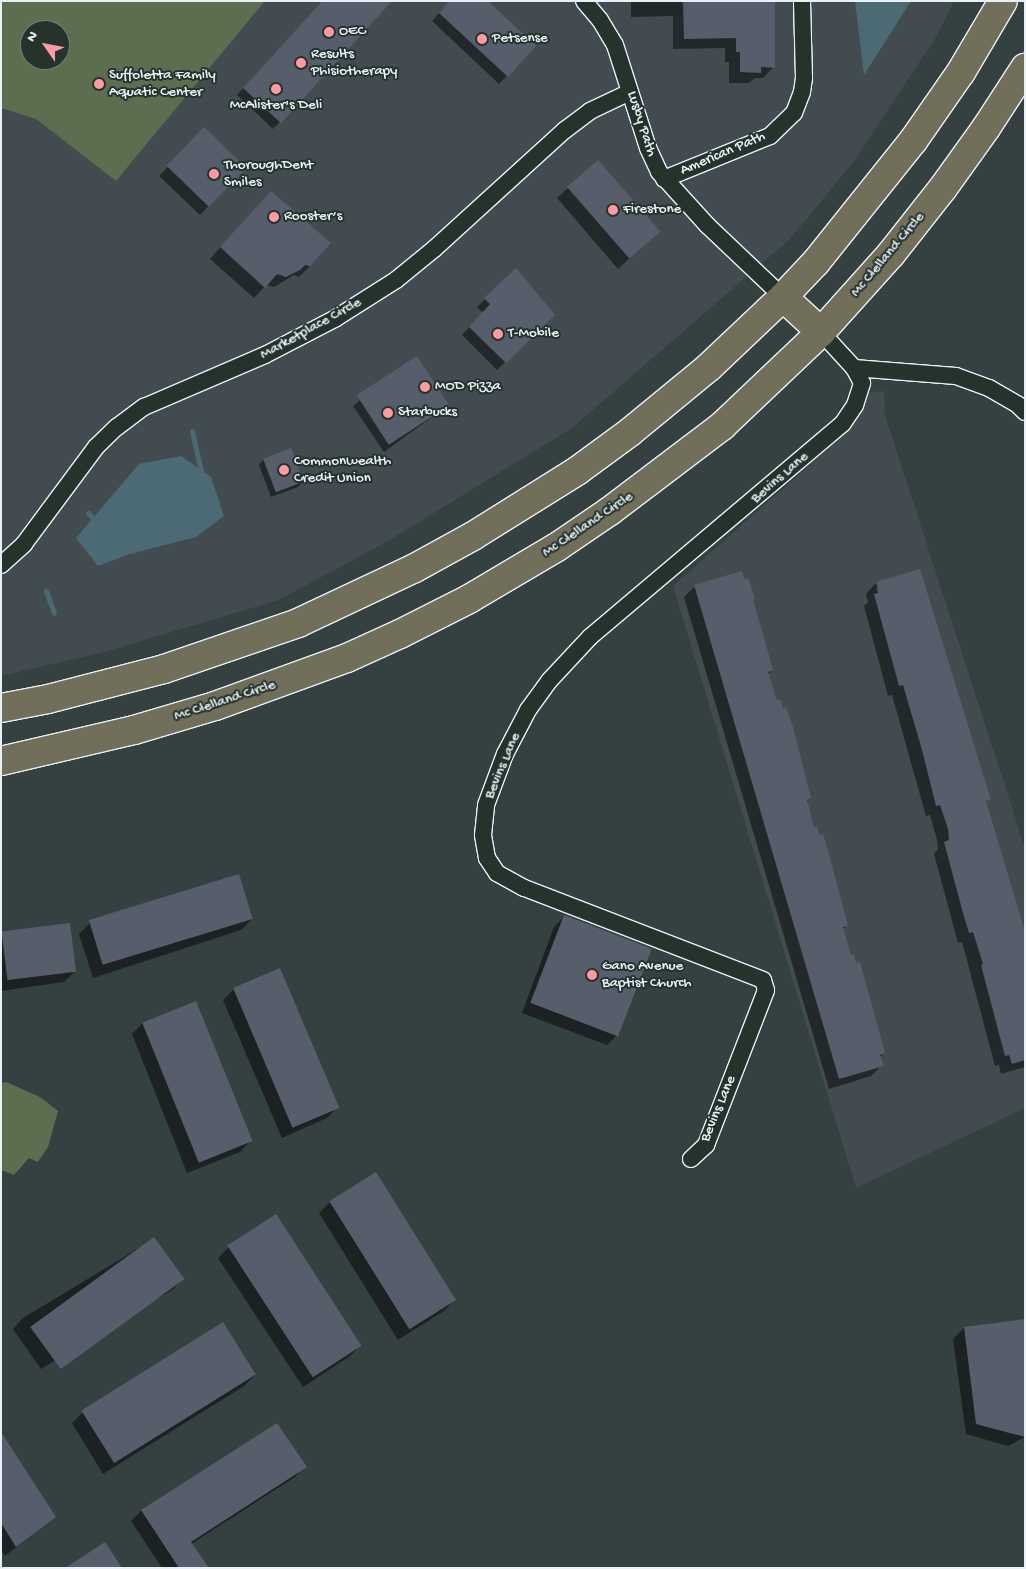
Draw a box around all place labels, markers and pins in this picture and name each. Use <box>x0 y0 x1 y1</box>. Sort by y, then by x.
place label: OEC <box>339 23 366 41</box>
marker: OEC <box>323 26 335 38</box>
place label: Petsense <box>492 30 548 48</box>
marker: Petsense <box>476 33 488 45</box>
place label: Results Phisiotherapy <box>311 45 397 80</box>
marker: Results Phisiotherapy <box>295 57 307 69</box>
place label: Suffoletta Family Aquatic Center <box>109 66 216 101</box>
marker: Suffoletta Family Aquatic Center <box>93 78 105 90</box>
marker: McAlister's Deli <box>270 83 282 95</box>
place label: McAlister's Deli <box>230 97 322 115</box>
place label: ThoroughDent Smiles <box>224 156 313 191</box>
marker: ThoroughDent Smiles <box>208 168 220 180</box>
place label: Firestone <box>623 201 681 219</box>
marker: Firestone <box>607 204 619 216</box>
place label: Rooster’s <box>284 208 342 226</box>
marker: Rooster’s <box>268 211 280 223</box>
place label: T-Mobile <box>508 325 559 343</box>
marker: T-Mobile <box>492 328 504 340</box>
place label: MOD Pizza <box>435 378 501 396</box>
marker: MOD Pizza <box>419 381 431 393</box>
place label: Starbucks <box>398 404 457 422</box>
marker: Starbucks <box>382 407 394 419</box>
place label: Commonwealth Credit Union <box>294 452 391 487</box>
marker: Commonwealth Credit Union <box>278 464 290 476</box>
place label: Gano Avenue Baptist Church <box>602 957 692 992</box>
marker: Gano Avenue Baptist Church <box>586 969 598 981</box>

